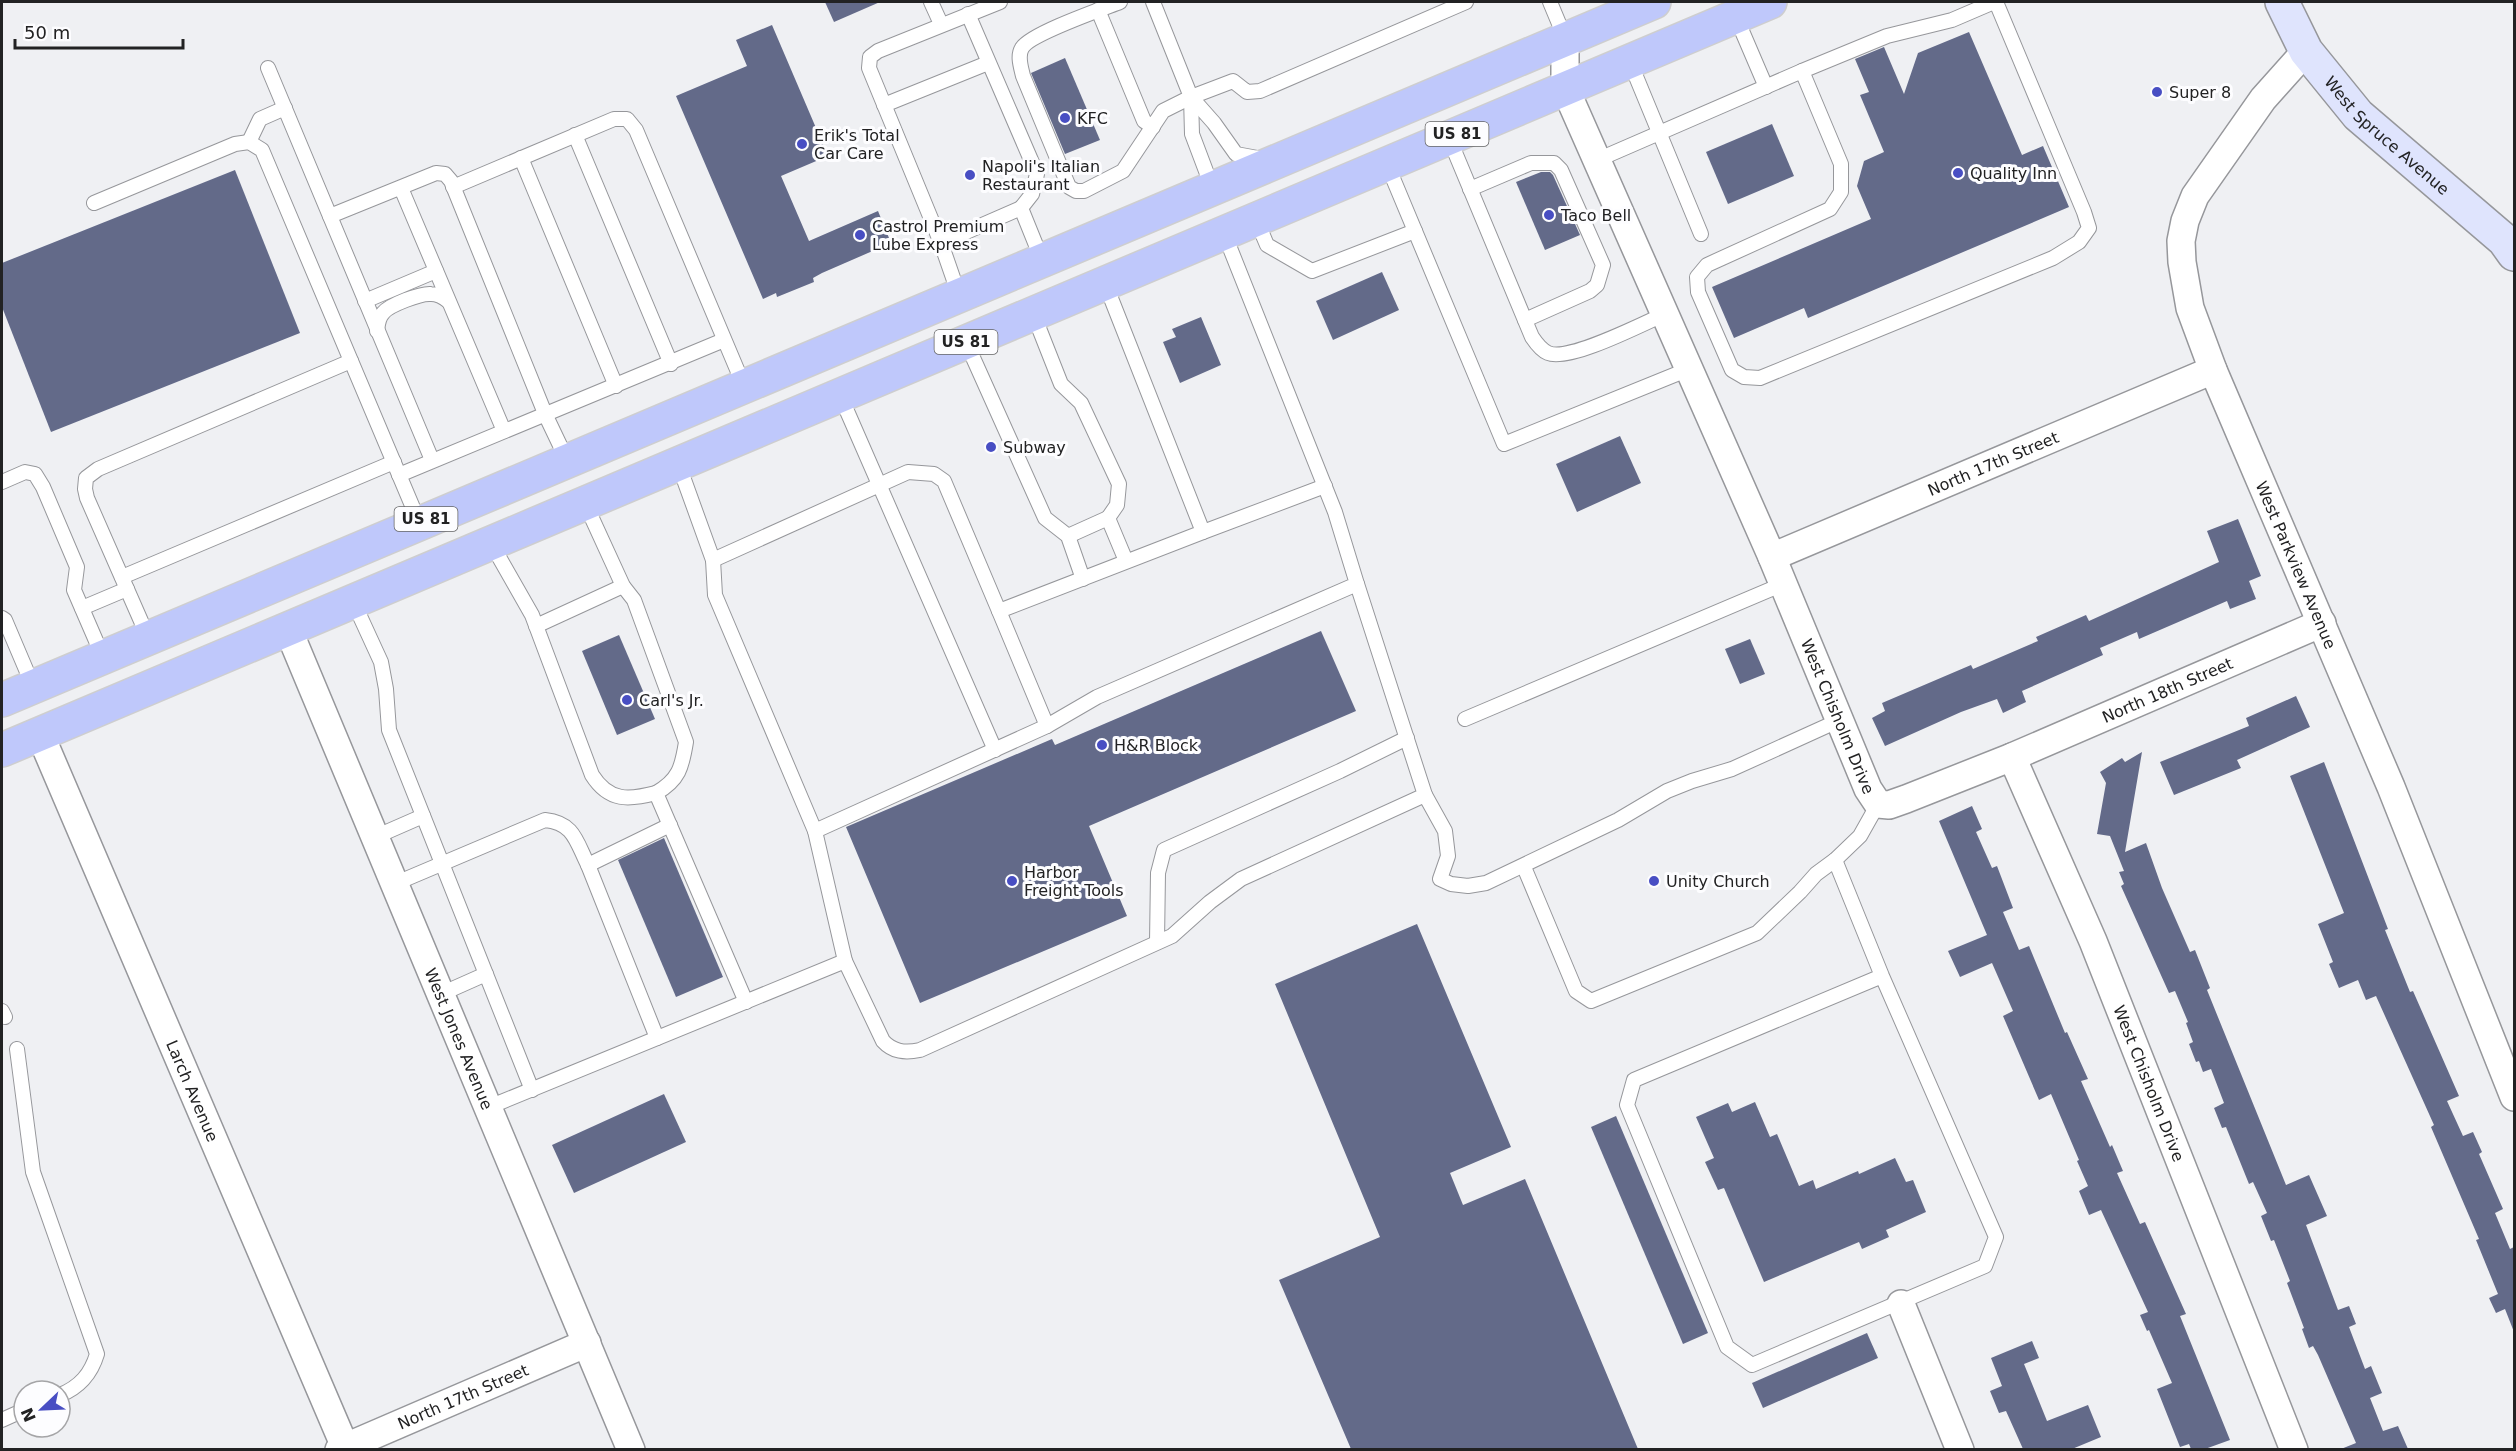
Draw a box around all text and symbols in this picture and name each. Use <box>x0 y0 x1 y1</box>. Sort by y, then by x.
scale bar <box>15 12 183 50</box>
text: 50 m <box>24 22 70 43</box>
street label: West Spruce Avenue <box>2321 72 2453 199</box>
place label: Super 8 <box>2169 83 2231 102</box>
marker: Super 8 <box>2150 85 2164 99</box>
place label: KFC <box>1077 109 1108 128</box>
marker: KFC <box>1058 111 1072 125</box>
road number: US 81 <box>1426 122 1488 146</box>
place label: Erik's Total Car Care <box>814 126 900 163</box>
marker: Erik's Total Car Care <box>795 137 809 151</box>
place label: Napoli's Italian Restaurant <box>982 157 1100 194</box>
place label: Quality Inn <box>1970 164 2057 183</box>
marker: Quality Inn <box>1951 166 1965 180</box>
marker: Napoli's Italian Restaurant <box>963 168 977 182</box>
place label: Taco Bell <box>1560 206 1631 225</box>
marker: Taco Bell <box>1542 208 1556 222</box>
place label: Castrol Premium Lube Express <box>872 217 1004 254</box>
marker: Castrol Premium Lube Express <box>853 228 867 242</box>
road number: US 81 <box>934 330 998 354</box>
street label: North 17th Street <box>1925 427 2061 499</box>
place label: Subway <box>1003 438 1066 457</box>
marker: Subway <box>984 440 998 454</box>
street label: West Parkview Avenue <box>2252 478 2340 652</box>
road number: US 81 <box>394 507 458 531</box>
street label: West Chisholm Drive <box>1797 636 1878 797</box>
street label: North 18th Street <box>2099 653 2235 726</box>
place label: Carl's Jr. <box>639 691 704 710</box>
marker: Carl's Jr. <box>620 693 634 707</box>
place label: H&R Block <box>1114 736 1199 755</box>
marker: H&R Block <box>1095 738 1109 752</box>
place label: Harbor Freight Tools <box>1024 863 1124 900</box>
place label: Unity Church <box>1666 872 1770 891</box>
marker: Harbor Freight Tools <box>1005 874 1019 888</box>
marker: Unity Church <box>1647 874 1661 888</box>
street label: West Jones Avenue <box>421 965 497 1112</box>
street label: West Chisholm Drive <box>2110 1002 2189 1164</box>
street label: Larch Avenue <box>163 1037 223 1144</box>
street label: North 17th Street <box>395 1360 531 1433</box>
north arrow <box>12 1379 72 1439</box>
text: N <box>17 1405 40 1425</box>

